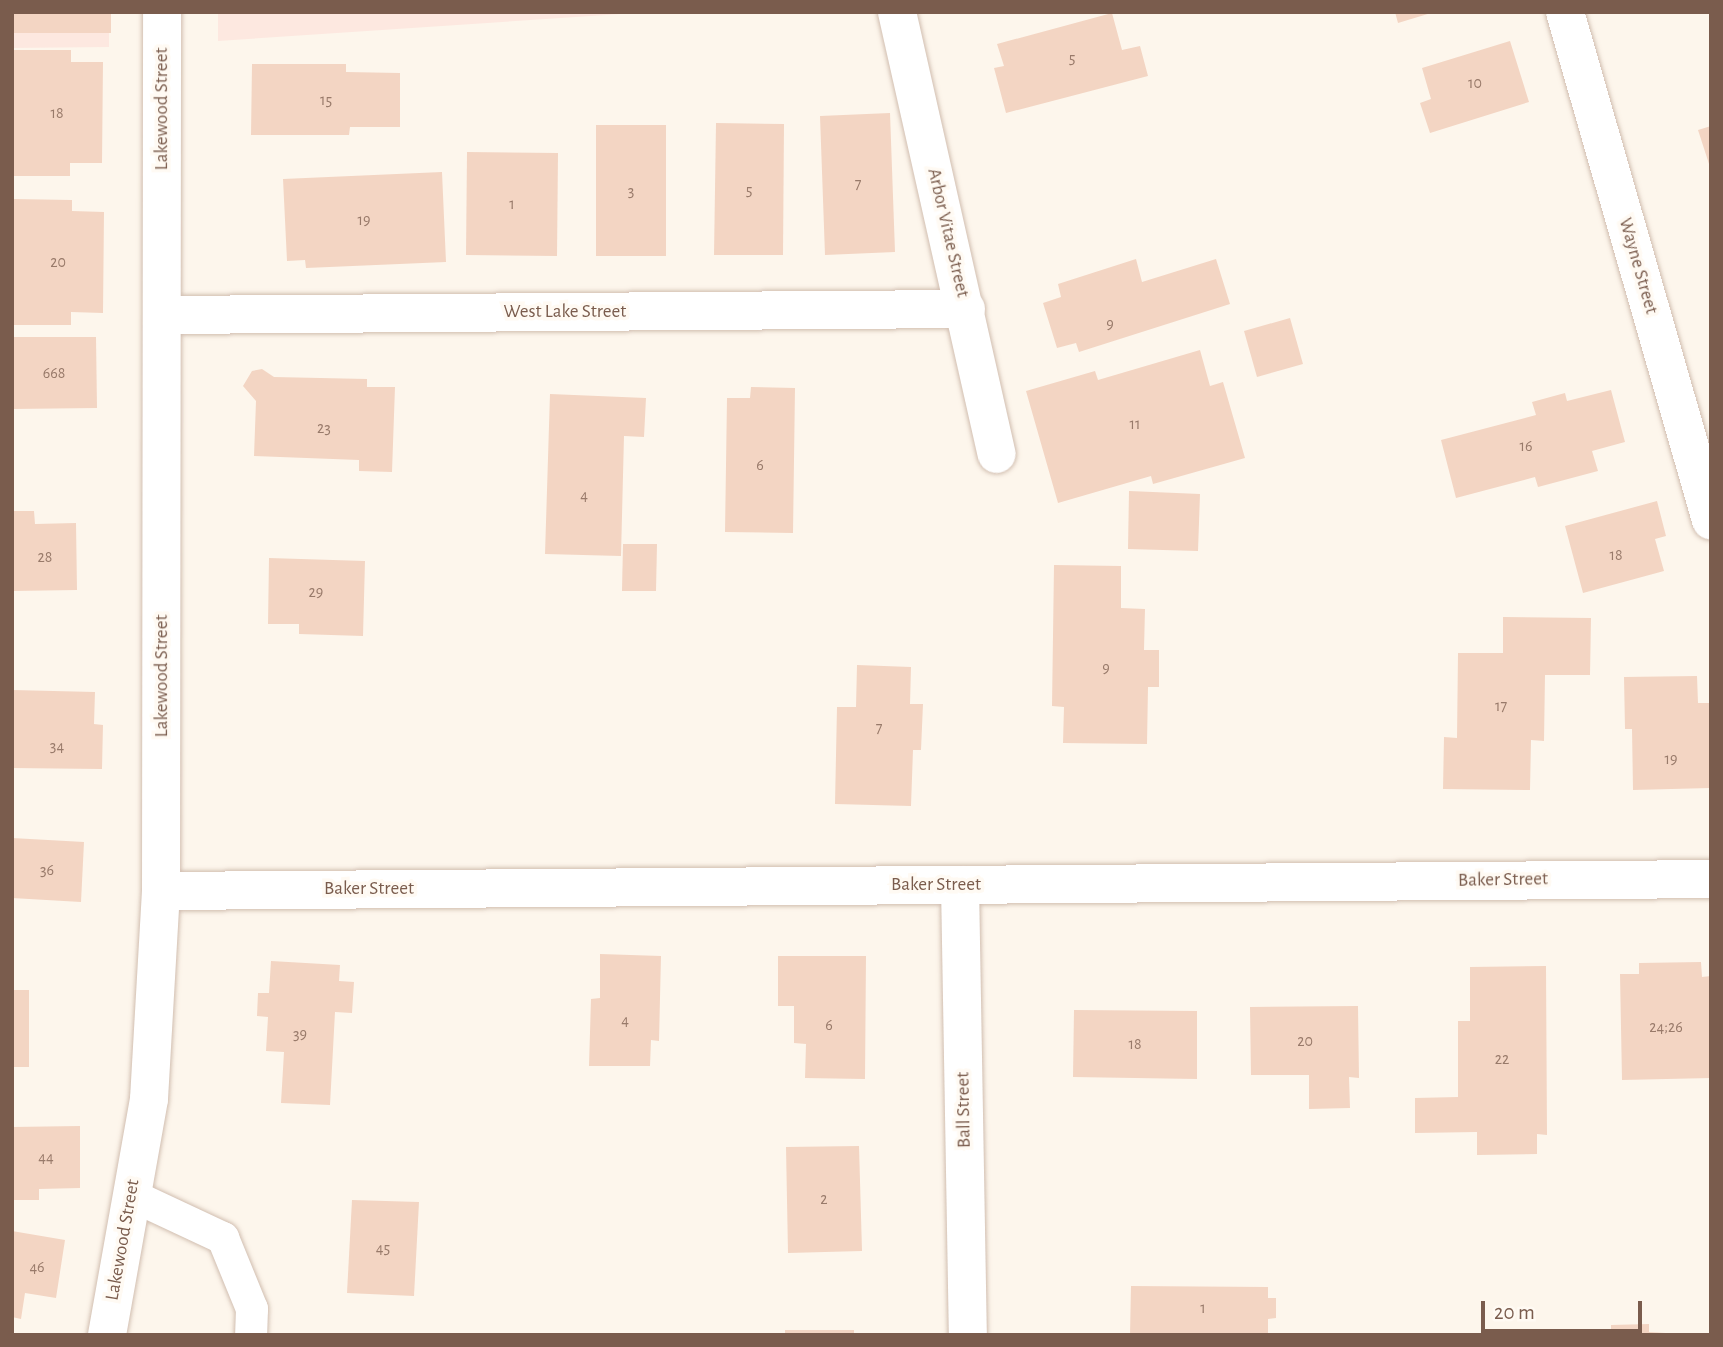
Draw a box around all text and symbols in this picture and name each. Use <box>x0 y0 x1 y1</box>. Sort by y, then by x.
street label: Lakewood Street <box>151 48 173 170</box>
house number: 5 <box>1069 48 1075 68</box>
house number: 10 <box>1468 73 1482 93</box>
house number: 15 <box>320 90 332 110</box>
house number: 18 <box>50 103 64 123</box>
street label: Arbor Vitae Street <box>922 166 974 300</box>
house number: 7 <box>855 174 861 194</box>
house number: 5 <box>746 180 752 200</box>
house number: 3 <box>628 181 634 201</box>
house number: 1 <box>509 194 515 214</box>
house number: 19 <box>357 210 371 230</box>
street label: Wayne Street <box>1613 215 1663 317</box>
house number: 20 <box>50 252 66 272</box>
street label: West Lake Street <box>504 301 626 323</box>
house number: 9 <box>1106 314 1114 334</box>
house number: 668 <box>43 363 65 383</box>
house number: 11 <box>1129 414 1141 434</box>
house number: 23 <box>317 418 331 438</box>
house number: 16 <box>1519 436 1533 456</box>
house number: 6 <box>756 455 764 475</box>
house number: 4 <box>580 485 588 505</box>
house number: 18 <box>1609 545 1623 565</box>
house number: 28 <box>38 547 52 567</box>
house number: 29 <box>309 582 323 602</box>
street label: Lakewood Street <box>151 615 173 737</box>
house number: 9 <box>1102 658 1110 678</box>
house number: 17 <box>1495 696 1507 716</box>
house number: 7 <box>876 718 882 738</box>
house number: 34 <box>50 736 64 756</box>
house number: 19 <box>1664 749 1678 769</box>
house number: 36 <box>40 860 54 880</box>
street label: Baker Street <box>1458 868 1548 892</box>
street label: Baker Street <box>891 874 981 896</box>
street label: Baker Street <box>324 878 414 900</box>
house number: 4 <box>621 1010 629 1030</box>
house number: 6 <box>825 1015 833 1035</box>
house number: 24;26 <box>1649 1017 1683 1037</box>
house number: 39 <box>293 1024 307 1044</box>
house number: 20 <box>1297 1031 1313 1051</box>
house number: 18 <box>1128 1034 1142 1054</box>
house number: 22 <box>1495 1049 1509 1069</box>
street label: Ball Street <box>952 1072 976 1148</box>
house number: 44 <box>38 1147 54 1167</box>
street label: Lakewood Street <box>101 1178 145 1302</box>
house number: 2 <box>820 1189 828 1209</box>
house number: 45 <box>376 1238 390 1258</box>
house number: 46 <box>29 1257 45 1277</box>
scale bar <box>1485 1288 1646 1332</box>
house number: 1 <box>1200 1298 1206 1318</box>
text: 20 m <box>1494 1302 1535 1323</box>

